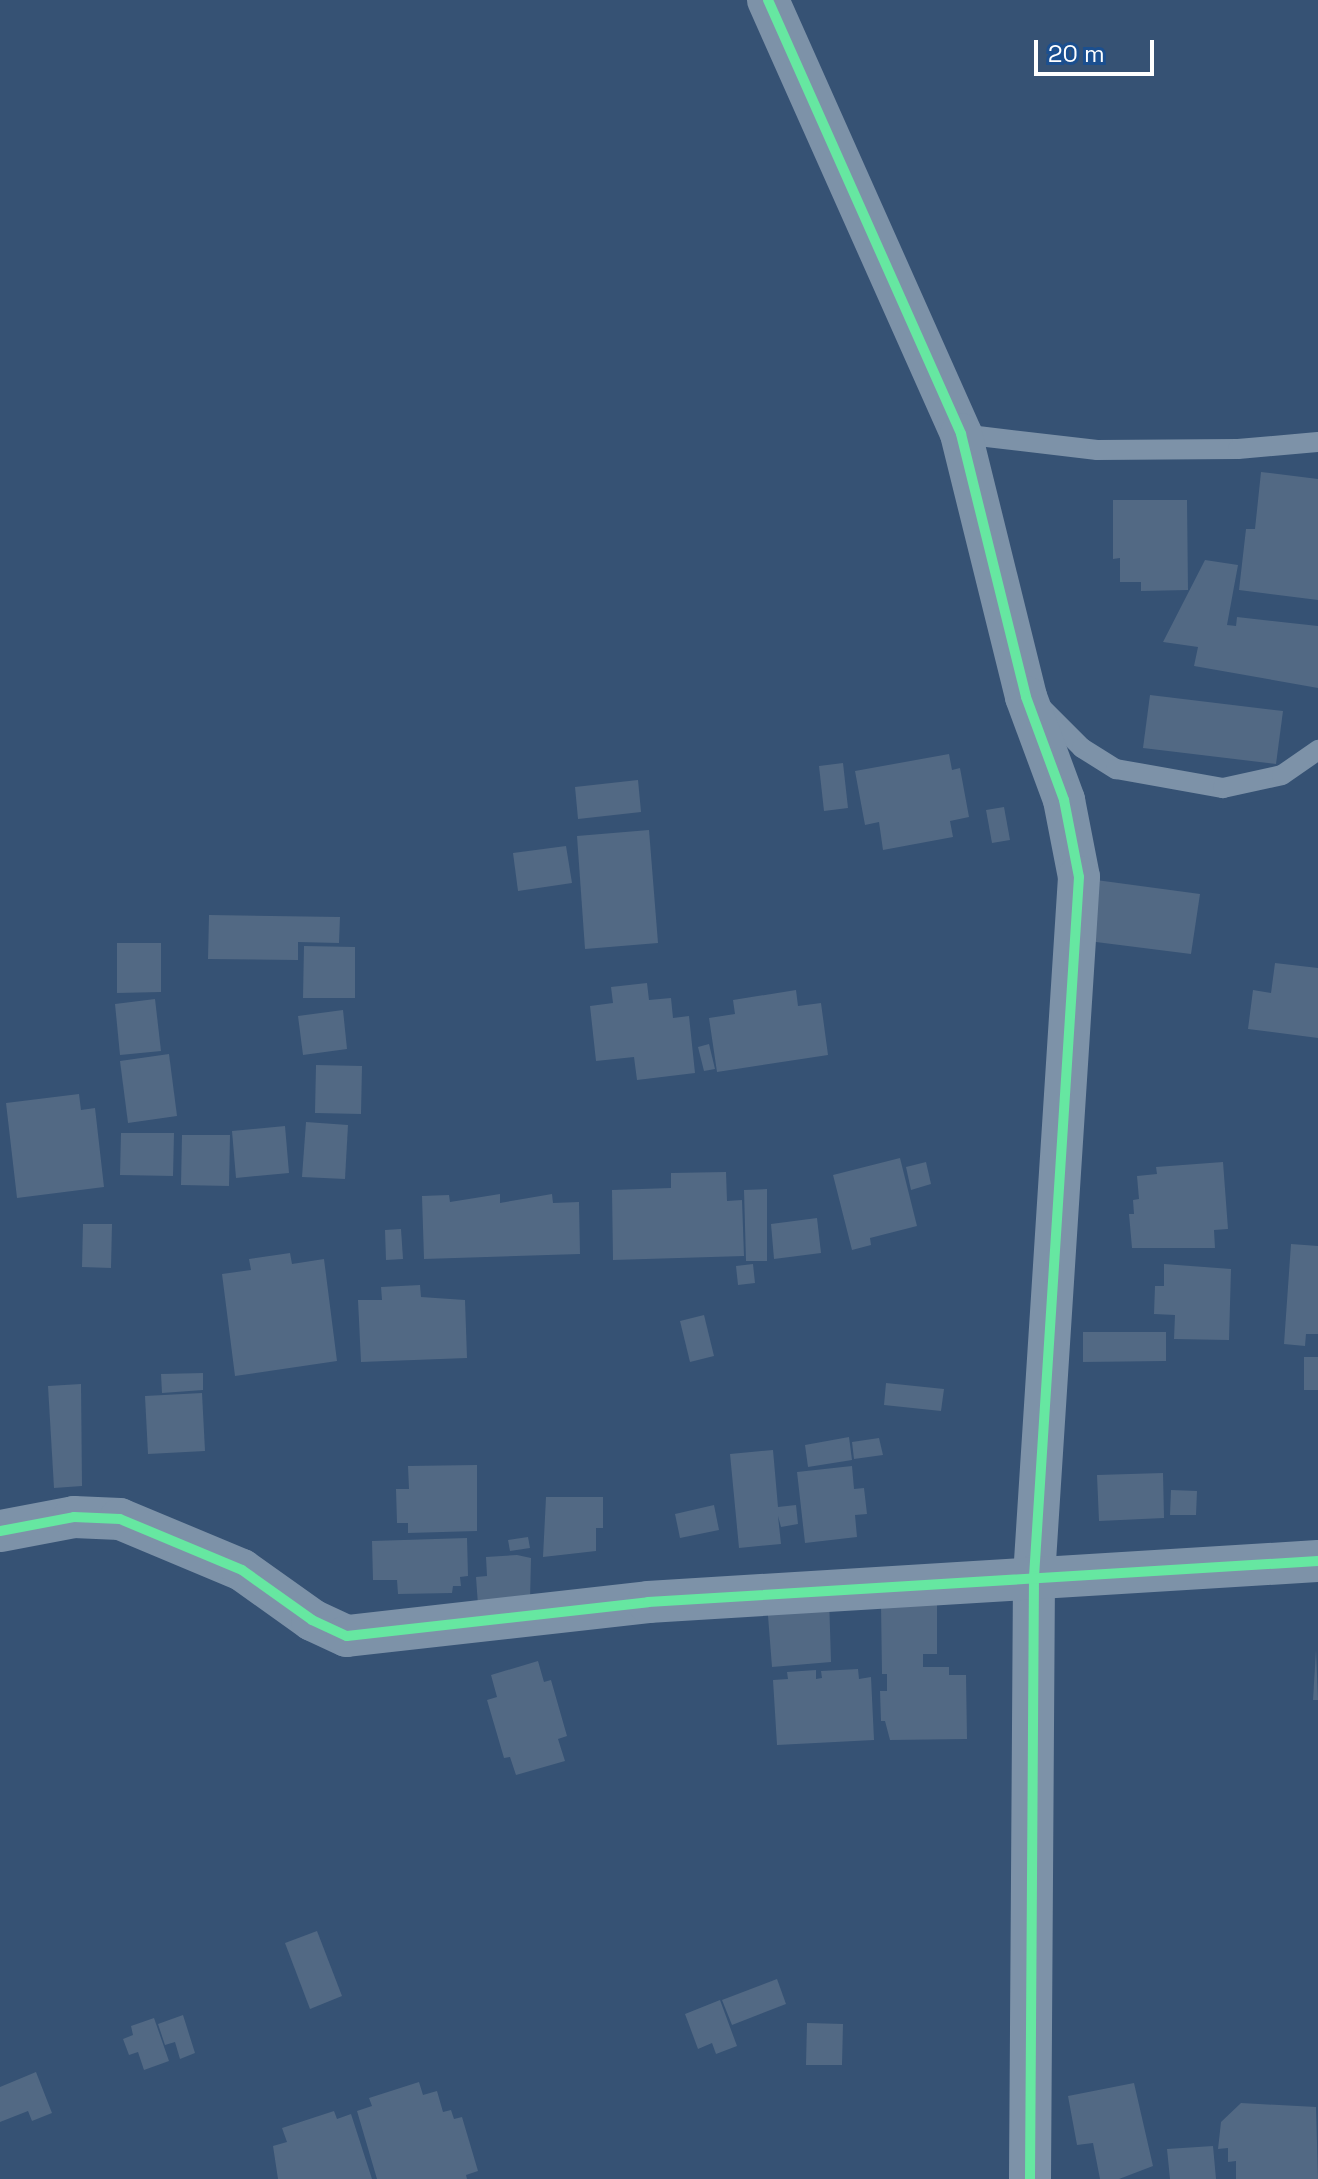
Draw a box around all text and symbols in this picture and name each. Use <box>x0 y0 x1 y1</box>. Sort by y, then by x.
scale bar <box>1038 24 1158 74</box>
text: 20 m <box>1048 38 1105 69</box>

